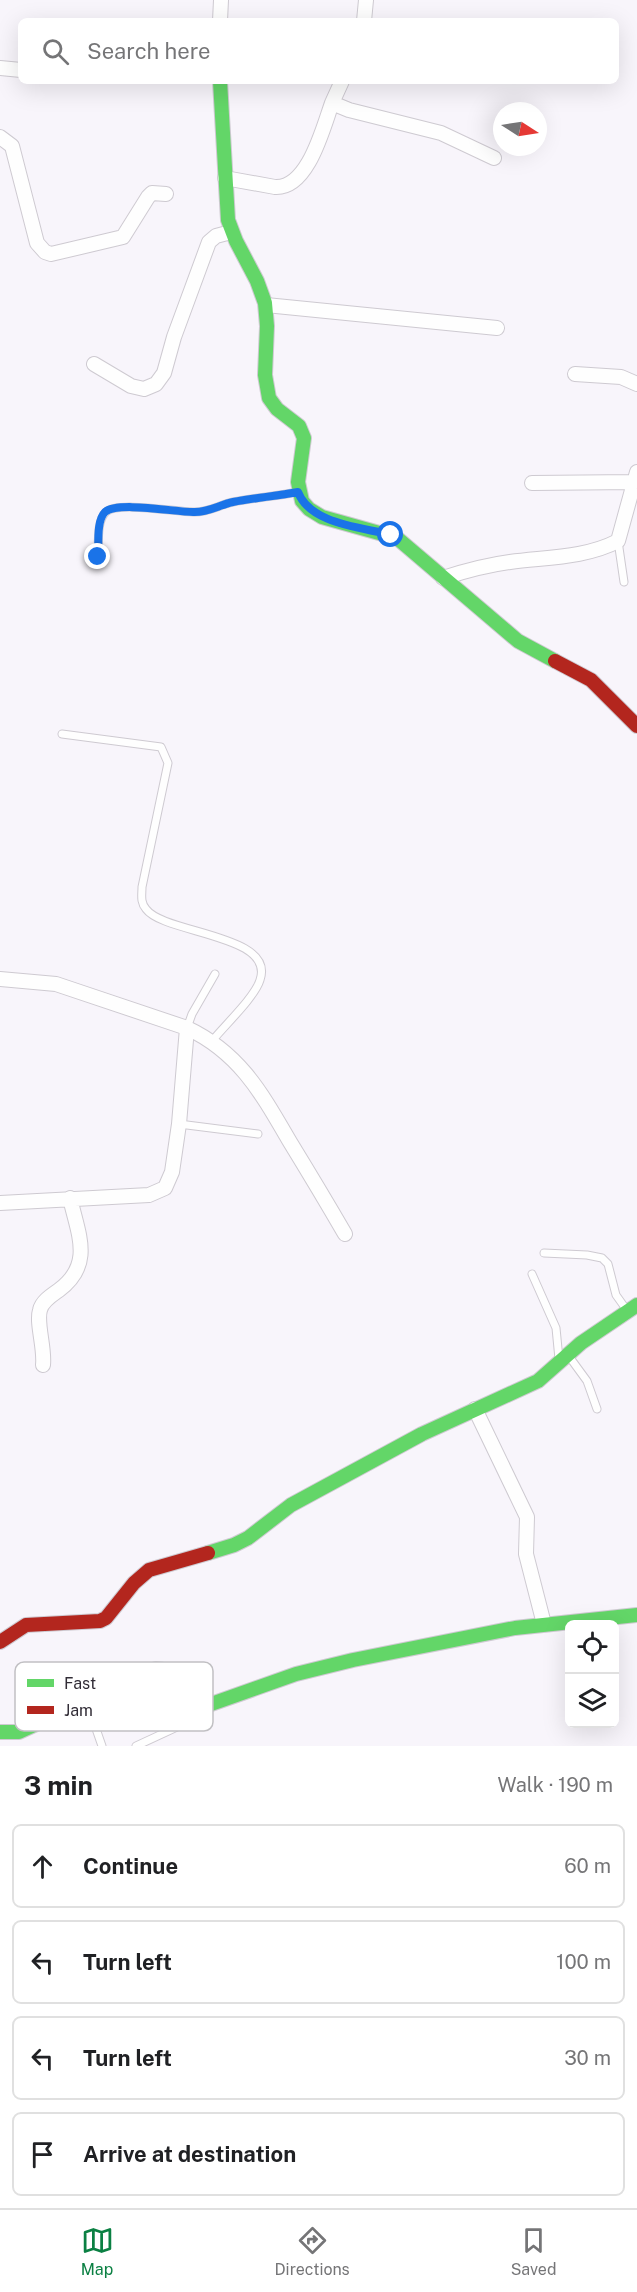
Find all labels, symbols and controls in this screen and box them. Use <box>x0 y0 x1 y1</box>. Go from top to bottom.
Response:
search box <box>18 18 619 84</box>
icon: search <box>39 35 72 68</box>
text: Search here <box>87 38 211 64</box>
north arrow <box>493 102 547 156</box>
route start <box>377 521 403 547</box>
route end <box>84 543 110 569</box>
map controls <box>565 1620 619 1728</box>
button: locate <box>565 1620 619 1674</box>
legend <box>15 1662 213 1731</box>
text: Fast <box>64 1674 96 1693</box>
button: layers <box>565 1674 619 1728</box>
text: Jam <box>64 1701 93 1720</box>
text: 3 min <box>24 1770 93 1801</box>
text: Walk · 190 m <box>497 1773 613 1797</box>
icon: ahead <box>26 1850 59 1883</box>
text: Continue <box>83 1853 178 1879</box>
text: 60 m <box>564 1854 611 1878</box>
icon: left <box>26 1946 59 1979</box>
text: Turn left <box>83 1949 172 1975</box>
text: 100 m <box>556 1950 611 1974</box>
icon: left <box>26 2042 59 2075</box>
text: Turn left <box>83 2045 172 2071</box>
text: 30 m <box>564 2046 611 2070</box>
icon: arrive <box>26 2138 59 2171</box>
text: Arrive at destination <box>83 2141 296 2167</box>
tab: Map <box>81 2224 114 2279</box>
tab: Directions <box>275 2224 350 2279</box>
tab: Saved <box>511 2224 556 2279</box>

